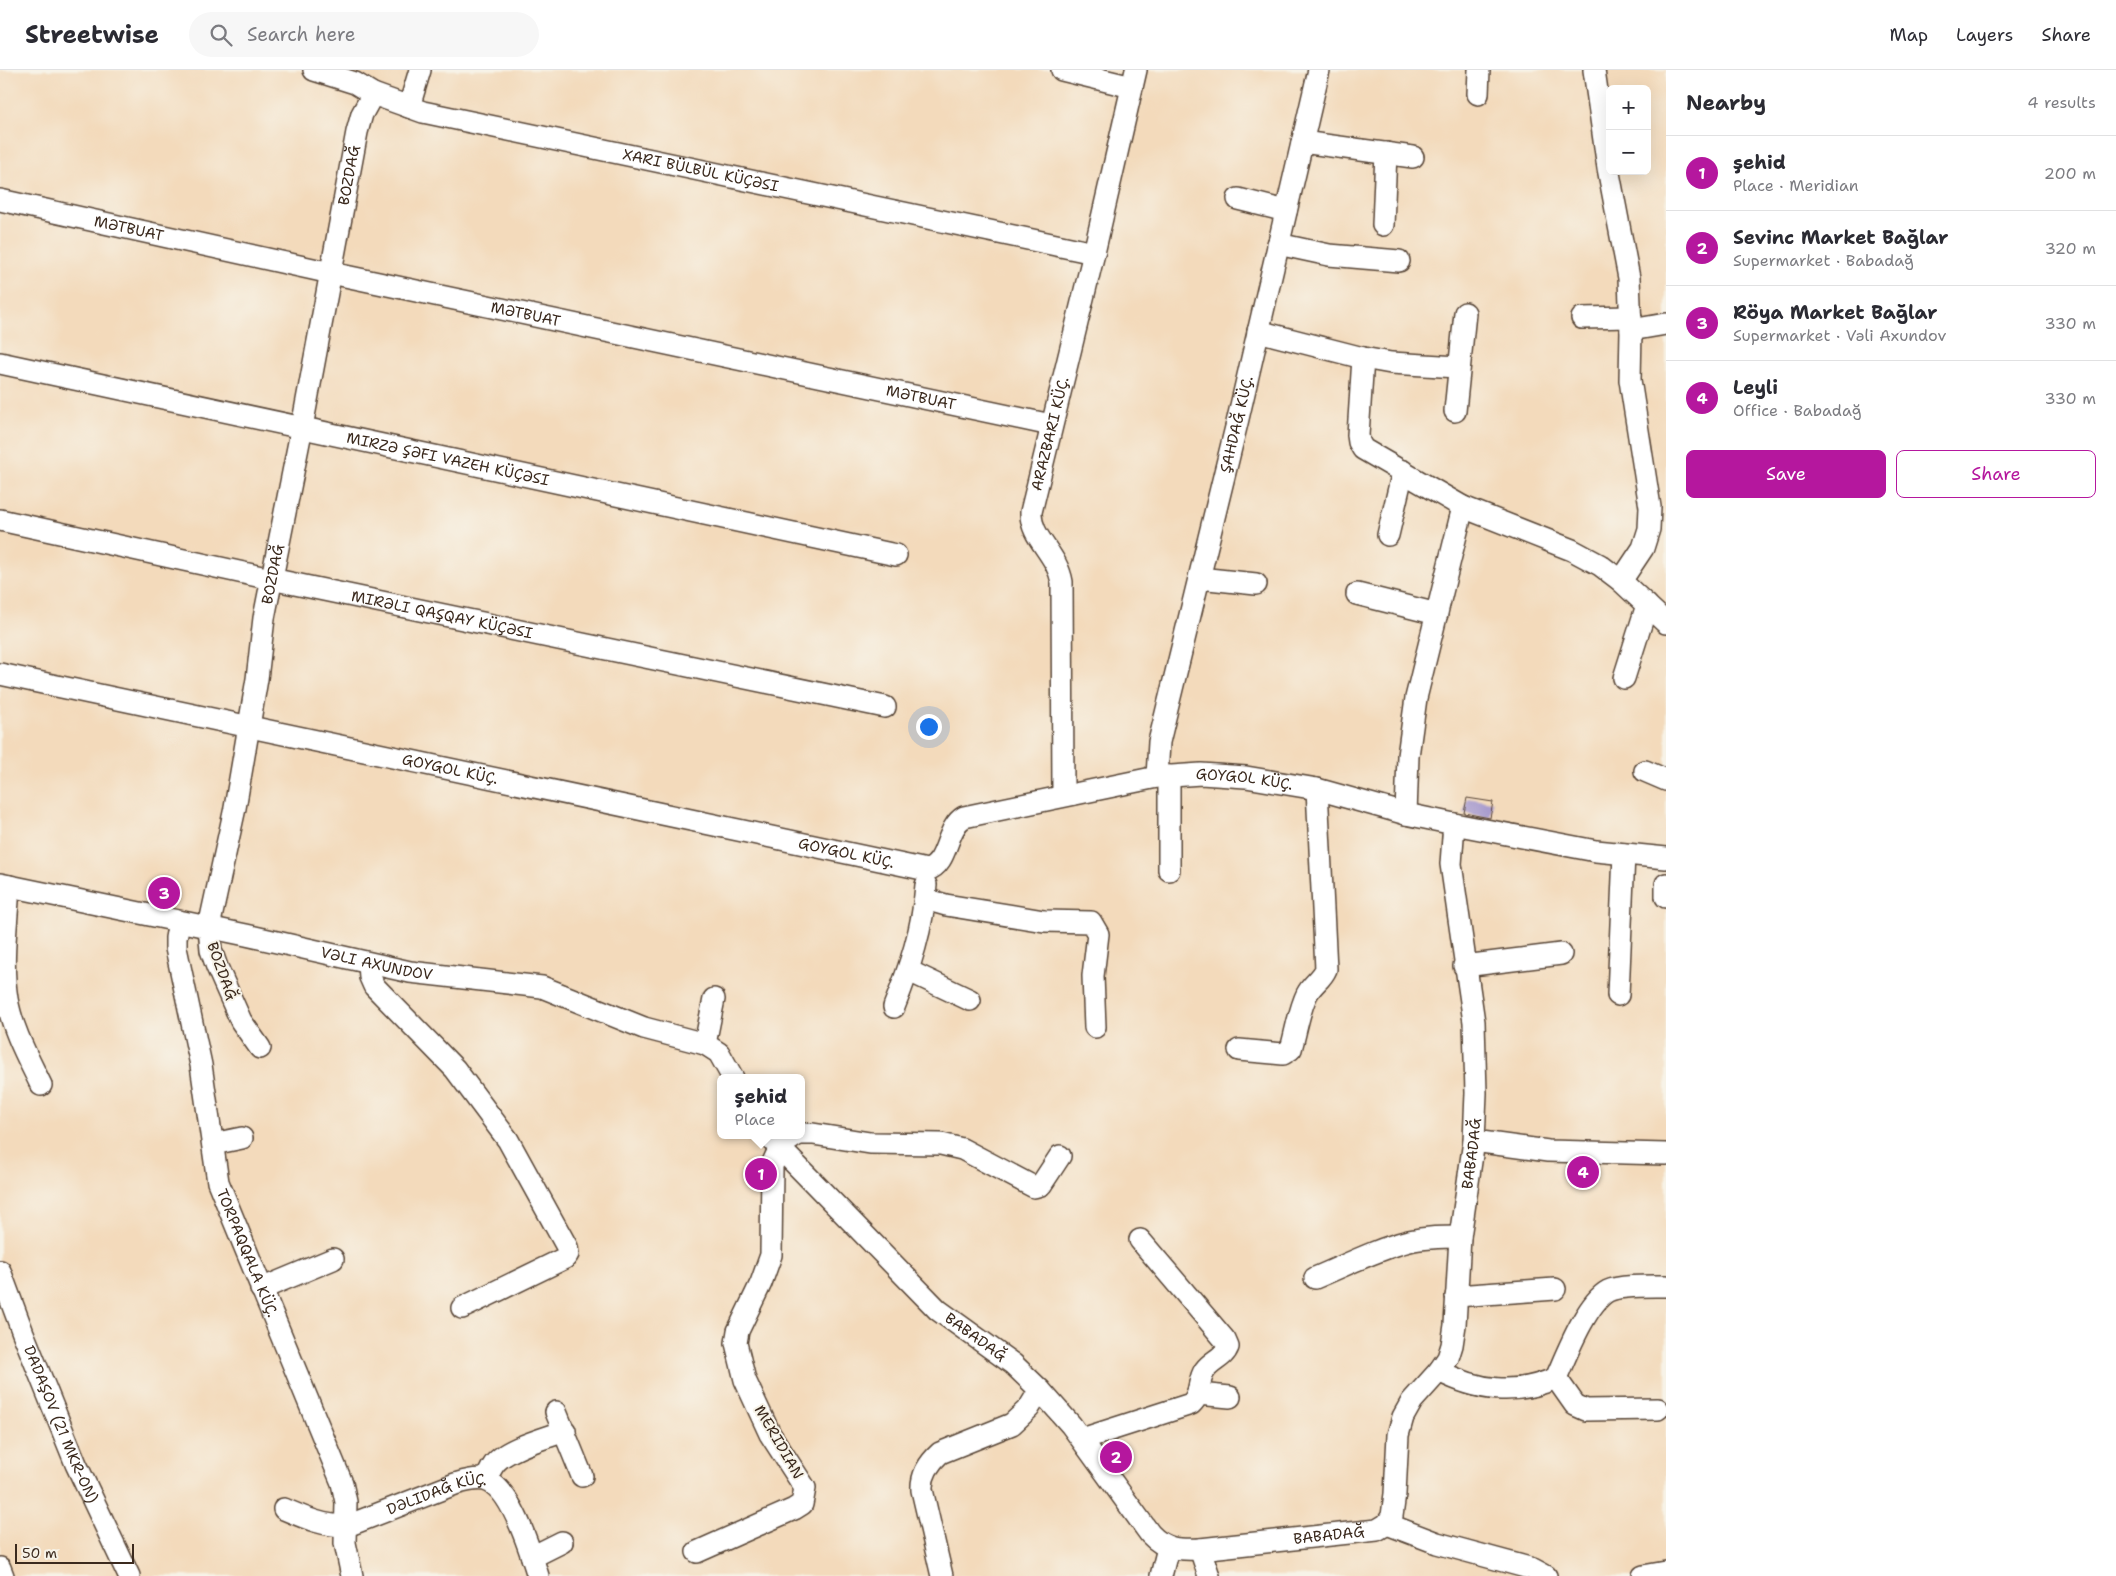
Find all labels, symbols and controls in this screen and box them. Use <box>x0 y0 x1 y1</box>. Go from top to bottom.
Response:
search box <box>189 12 539 57</box>
text: Streetwise <box>25 19 159 51</box>
icon: search <box>207 21 235 49</box>
text: Search here <box>247 22 356 47</box>
text: Map <box>1890 23 1928 47</box>
text: Layers <box>1956 23 2013 47</box>
text: Share <box>2041 23 2091 47</box>
map controls <box>1606 85 1651 175</box>
button: + <box>1606 85 1651 130</box>
text: Nearby <box>1686 89 1766 117</box>
text: 4 results <box>2027 92 2096 113</box>
button: − <box>1606 130 1651 175</box>
street label: BOZDAĞ <box>334 144 364 207</box>
street label: XARI BÜLBÜL KÜÇƏSI <box>621 144 780 196</box>
text: şehid <box>1733 150 1786 175</box>
text: 1 <box>1698 163 1706 184</box>
text: 200 m <box>2044 163 2096 184</box>
text: Place · Meridian <box>1733 175 1859 196</box>
street label: MƏTBUAT <box>92 211 166 246</box>
text: Sevinc Market Bağlar <box>1733 225 1948 250</box>
text: 2 <box>1696 238 1708 259</box>
text: 320 m <box>2045 238 2096 259</box>
text: Supermarket · Babadağ <box>1733 250 1914 271</box>
street label: MƏTBUAT <box>489 297 563 331</box>
text: Röya Market Bağlar <box>1733 300 1937 325</box>
text: 3 <box>1696 313 1708 334</box>
text: 330 m <box>2044 313 2096 334</box>
text: Supermarket · Vəli Axundov <box>1733 325 1946 346</box>
street label: ŞAHDAĞ KÜÇ. <box>1215 374 1258 475</box>
street label: ARAZBARI KÜÇ. <box>1026 375 1074 493</box>
text: Leyli <box>1733 375 1778 400</box>
street label: MƏTBUAT <box>884 380 958 415</box>
text: 4 <box>1696 388 1708 409</box>
text: 330 m <box>2044 388 2096 409</box>
text: Office · Babadağ <box>1733 400 1862 421</box>
street label: MIRZƏ ŞƏFI VAZEH KÜÇƏSI <box>345 428 551 490</box>
button: Save <box>1686 450 1886 498</box>
button: Share <box>1896 450 2096 498</box>
street label: BOZDAĞ <box>257 542 288 606</box>
street label: MIRƏLI QAŞQAY KÜÇƏSI <box>349 586 535 643</box>
your location <box>916 714 942 740</box>
street label: GOYGOL KÜÇ. <box>400 749 500 789</box>
street label: GOYGOL KÜÇ. <box>1195 764 1295 795</box>
street label: GOYGOL KÜÇ. <box>796 833 896 873</box>
pin: 3 <box>148 874 180 912</box>
street label: BOZDAĞ <box>202 939 243 1003</box>
street label: VƏLI AXUNDOV <box>319 942 434 985</box>
popup <box>717 1074 805 1139</box>
text: şehid <box>735 1084 787 1109</box>
text: Place <box>735 1109 775 1130</box>
street label: BABADAĞ <box>1457 1118 1485 1191</box>
pin: 4 <box>1567 1153 1599 1191</box>
pin: 1 <box>745 1155 777 1193</box>
street label: TORPAQQALA KÜÇ. <box>212 1186 283 1320</box>
street label: BABADAĞ <box>941 1308 1011 1366</box>
street label: DADAŞOV (21 MKR-ON) <box>19 1343 103 1506</box>
street label: MERIDIAN <box>750 1401 808 1483</box>
pin: 2 <box>1100 1438 1132 1476</box>
street label: DƏLIDAĞ KÜÇ. <box>384 1469 491 1520</box>
street label: BABADAĞ <box>1292 1520 1365 1549</box>
scale bar <box>15 1541 134 1564</box>
text: 50 m <box>22 1544 57 1562</box>

